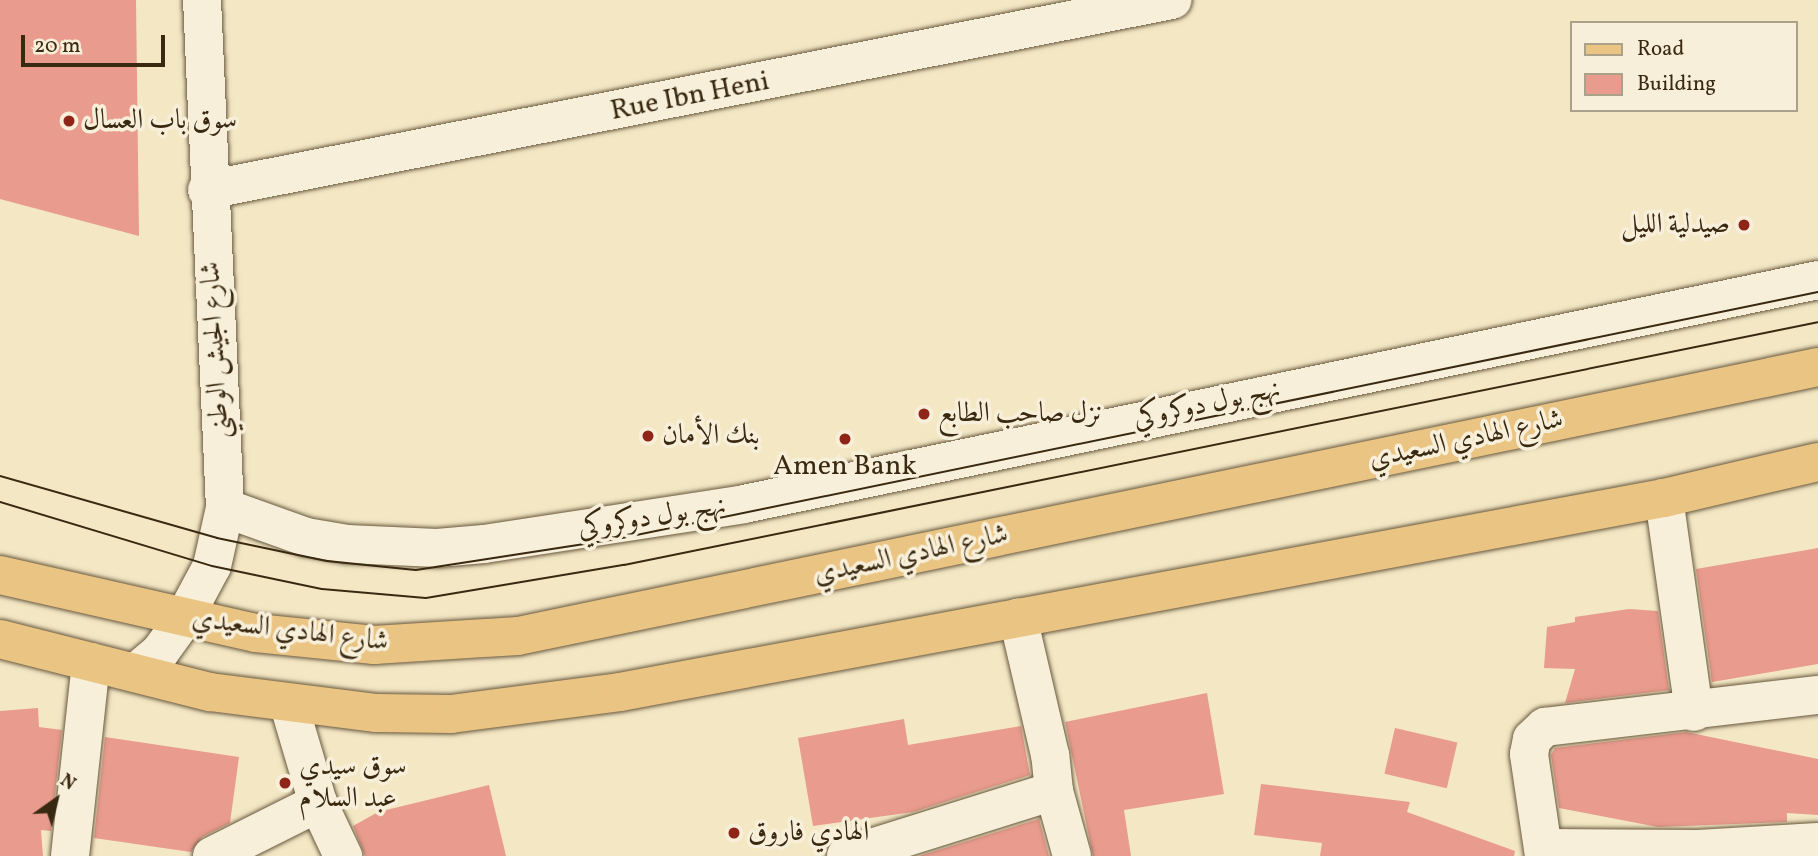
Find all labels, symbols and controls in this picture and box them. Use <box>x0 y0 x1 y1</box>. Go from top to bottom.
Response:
scale bar <box>24 21 168 65</box>
legend <box>1570 21 1797 112</box>
text: 20 m <box>34 32 80 61</box>
text: Road <box>1637 35 1684 64</box>
street label: Rue Ibn Heni <box>608 65 772 129</box>
text: Building <box>1637 70 1716 99</box>
place label: سوق باب العسال <box>83 104 237 138</box>
marker: سوق باب العسال <box>61 113 77 129</box>
place label: صيدلية الليل <box>1621 208 1730 242</box>
marker: صيدلية الليل <box>1736 217 1752 233</box>
street label: شارع الجيش الوطني <box>195 260 237 440</box>
street label: نهج بول دوكروكي <box>1130 373 1284 437</box>
place label: نزل صاحب الطابع <box>938 397 1102 431</box>
street label: شارع الهادي السعيدي <box>1366 403 1566 477</box>
marker: نزل صاحب الطابع <box>916 406 932 422</box>
place label: بنك الأمان <box>662 419 760 453</box>
marker: بنك الأمان <box>640 428 656 444</box>
marker: Amen Bank <box>837 431 853 447</box>
place label: Amen Bank <box>773 450 917 484</box>
street label: نهج بول دوكروكي <box>575 490 729 546</box>
street label: شارع الهادي السعيدي <box>811 518 1011 592</box>
street label: شارع الهادي السعيدي <box>190 602 390 660</box>
place label: سوق سيدي عبد السلام <box>299 750 407 816</box>
north arrow <box>21 765 91 835</box>
text: N <box>55 768 81 797</box>
marker: سوق سيدي عبد السلام <box>277 775 293 791</box>
place label: الهادي فاروق <box>748 816 869 850</box>
marker: الهادي فاروق <box>726 825 742 841</box>

